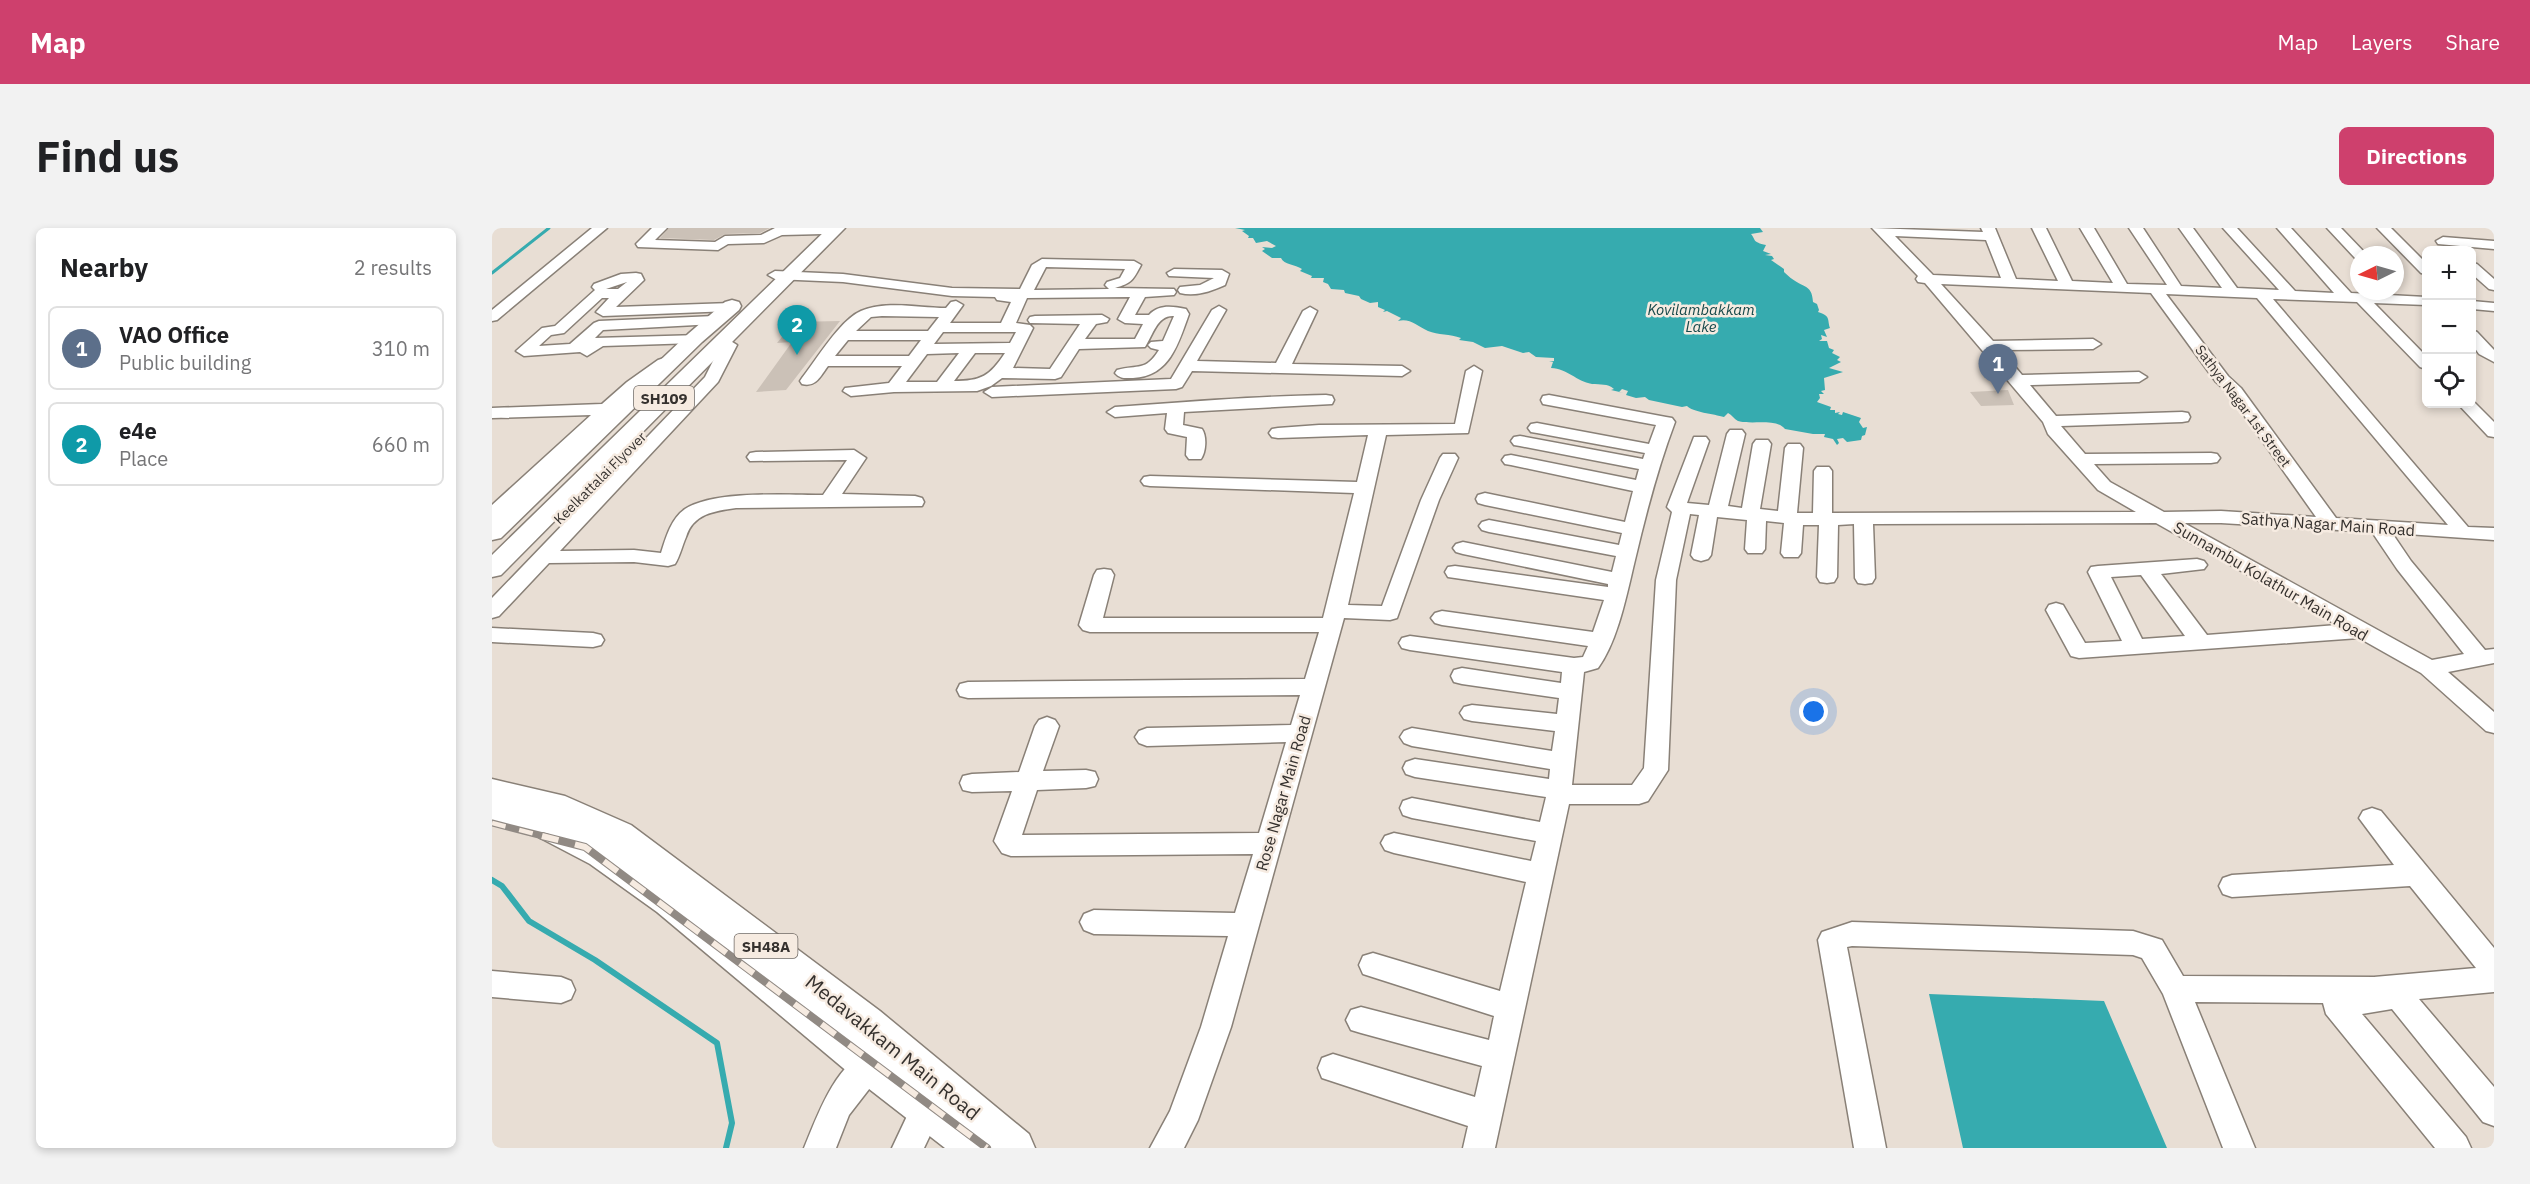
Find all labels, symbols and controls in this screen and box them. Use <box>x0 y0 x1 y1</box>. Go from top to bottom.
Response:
text: Map <box>30 24 86 61</box>
text: Map <box>2278 28 2318 56</box>
text: Layers <box>2351 28 2413 56</box>
text: Share <box>2446 28 2500 56</box>
button: Directions <box>2339 127 2494 185</box>
text: Find us <box>36 129 179 184</box>
north arrow <box>2350 246 2404 300</box>
map controls <box>2422 246 2476 408</box>
button: + <box>2422 246 2476 300</box>
text: Nearby <box>60 250 148 284</box>
text: 2 results <box>354 254 432 281</box>
water label: Kovilambakkam Lake <box>1647 300 1755 336</box>
button: − <box>2422 300 2476 354</box>
pin: 2 <box>778 306 816 355</box>
text: VAO Office <box>119 320 229 349</box>
text: 1 <box>76 335 88 362</box>
text: 310 m <box>372 335 430 362</box>
street label: Sathya Nagar 1st Street <box>2191 341 2295 471</box>
pin: 1 <box>1978 344 2018 394</box>
text: Public building <box>119 349 251 376</box>
button: locate <box>2422 354 2476 408</box>
road number: SH109 <box>634 386 694 410</box>
text: e4e <box>119 416 157 445</box>
street label: Keelkattalai Flyover <box>550 428 650 528</box>
text: 2 <box>76 431 88 458</box>
text: 660 m <box>372 431 430 458</box>
text: Place <box>119 445 168 472</box>
street label: Sathya Nagar Main Road <box>2240 508 2416 540</box>
street label: Sunnambu Kolathur Main Road <box>2170 517 2372 645</box>
your location <box>1799 697 1828 726</box>
street label: Rose Nagar Main Road <box>1251 713 1315 873</box>
road number: SH48A <box>734 934 798 958</box>
street label: Medavakkam Main Road <box>800 968 986 1126</box>

